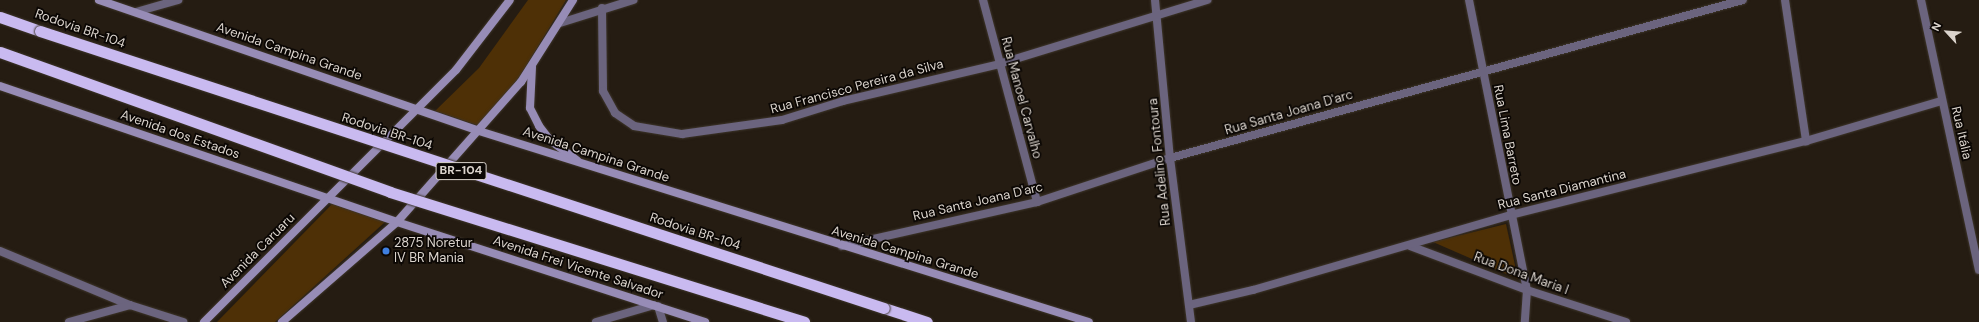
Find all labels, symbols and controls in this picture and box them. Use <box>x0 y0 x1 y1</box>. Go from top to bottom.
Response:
street label: Rodovia BR-104 <box>33 6 127 52</box>
north arrow <box>1927 12 1967 52</box>
street label: Avenida Campina Grande <box>214 20 364 84</box>
text: N <box>1928 20 1944 33</box>
street label: Rua Manoel Carvalho <box>997 35 1045 161</box>
street label: Rua Francisco Pereira da Silva <box>769 56 945 118</box>
street label: Rua Lima Barreto <box>1490 84 1524 186</box>
street label: Rua Santa Joana D'arc <box>1223 87 1355 139</box>
street label: Rua Adelino Fontoura <box>1146 98 1174 226</box>
street label: Rua Itália <box>1947 105 1975 161</box>
street label: Avenida dos Estados <box>118 107 242 163</box>
street label: Rodovia BR-104 <box>340 110 434 154</box>
street label: Avenida Campina Grande <box>521 124 671 186</box>
road number: BR-104 <box>435 161 487 181</box>
street label: Rua Santa Diamantina <box>1496 167 1628 213</box>
street label: Rua Santa Joana D'arc <box>912 179 1044 225</box>
street label: Avenida Caruaru <box>217 210 299 292</box>
street label: Rodovia BR-104 <box>648 210 742 254</box>
street label: Avenida Campina Grande <box>830 223 980 283</box>
street label: Avenida Frei Vicente Salvador <box>491 233 665 303</box>
place label: 2875 Noretur IV BR Mania <box>394 236 473 267</box>
marker: 2875 Noretur IV BR Mania <box>381 246 391 256</box>
street label: Rua Dona Maria I <box>1471 250 1571 298</box>

